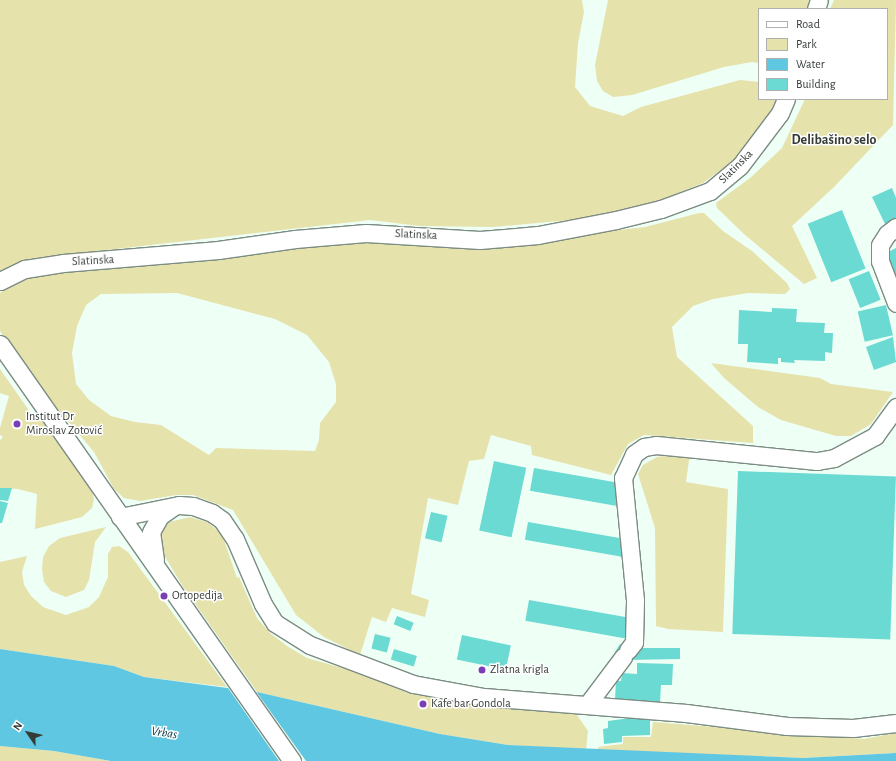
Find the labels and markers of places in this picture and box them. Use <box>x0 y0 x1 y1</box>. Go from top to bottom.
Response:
place label: Institut Dr Miroslav Zotović <box>26 410 102 438</box>
marker: Institut Dr Miroslav Zotović <box>11 418 23 430</box>
place label: Ortopedija <box>172 589 223 603</box>
marker: Ortopedija <box>159 591 169 601</box>
place label: Zlatna krigla <box>490 663 549 677</box>
marker: Zlatna krigla <box>477 665 487 675</box>
place label: Kafe bar Gondola <box>431 697 511 711</box>
marker: Kafe bar Gondola <box>418 699 428 709</box>

